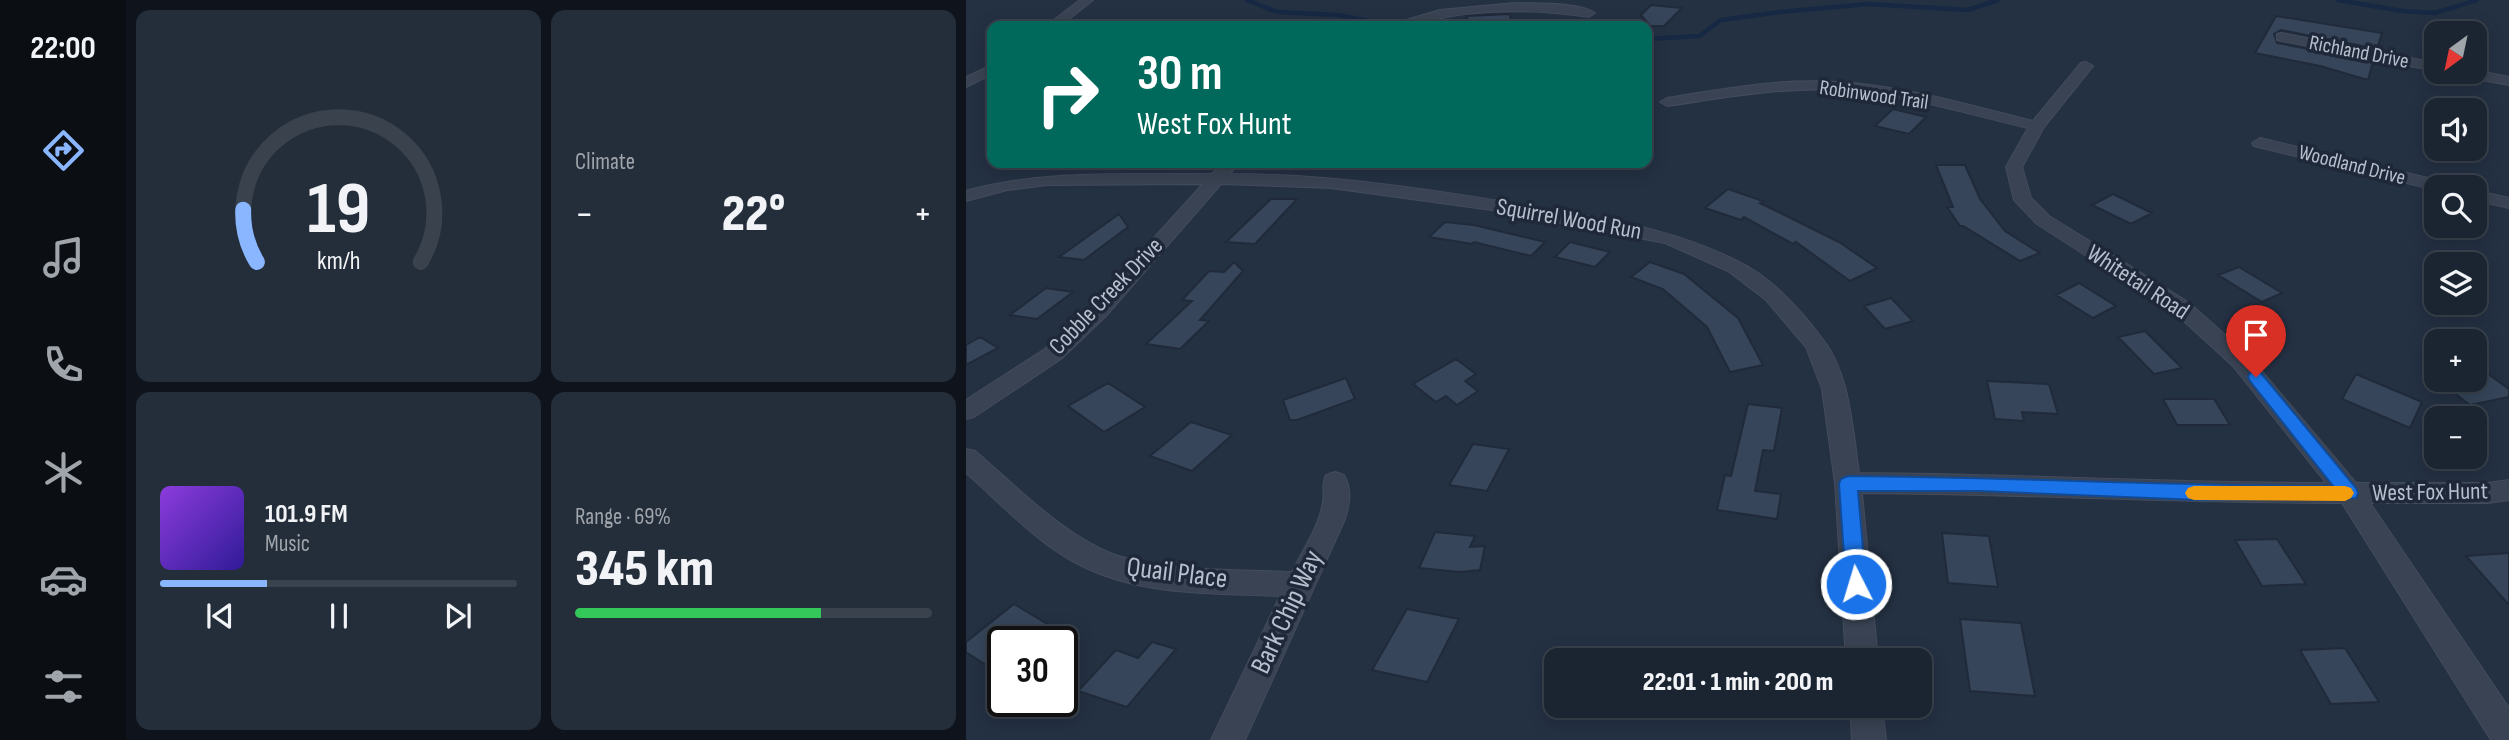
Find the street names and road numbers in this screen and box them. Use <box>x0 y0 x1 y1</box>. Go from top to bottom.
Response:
street label: Richland Drive <box>2307 30 2411 74</box>
street label: Robinwood Trail <box>1818 75 1930 115</box>
street label: Woodland Drive <box>2296 140 2408 190</box>
street label: Squirrel Wood Run <box>1494 192 1644 246</box>
street label: Cobble Creek Drive <box>1043 231 1169 361</box>
street label: Whitetail Road <box>2081 238 2195 326</box>
street label: West Fox Hunt <box>2372 476 2488 508</box>
street label: Bark Chip Way <box>1244 545 1330 679</box>
street label: Quail Place <box>1125 550 1229 596</box>

